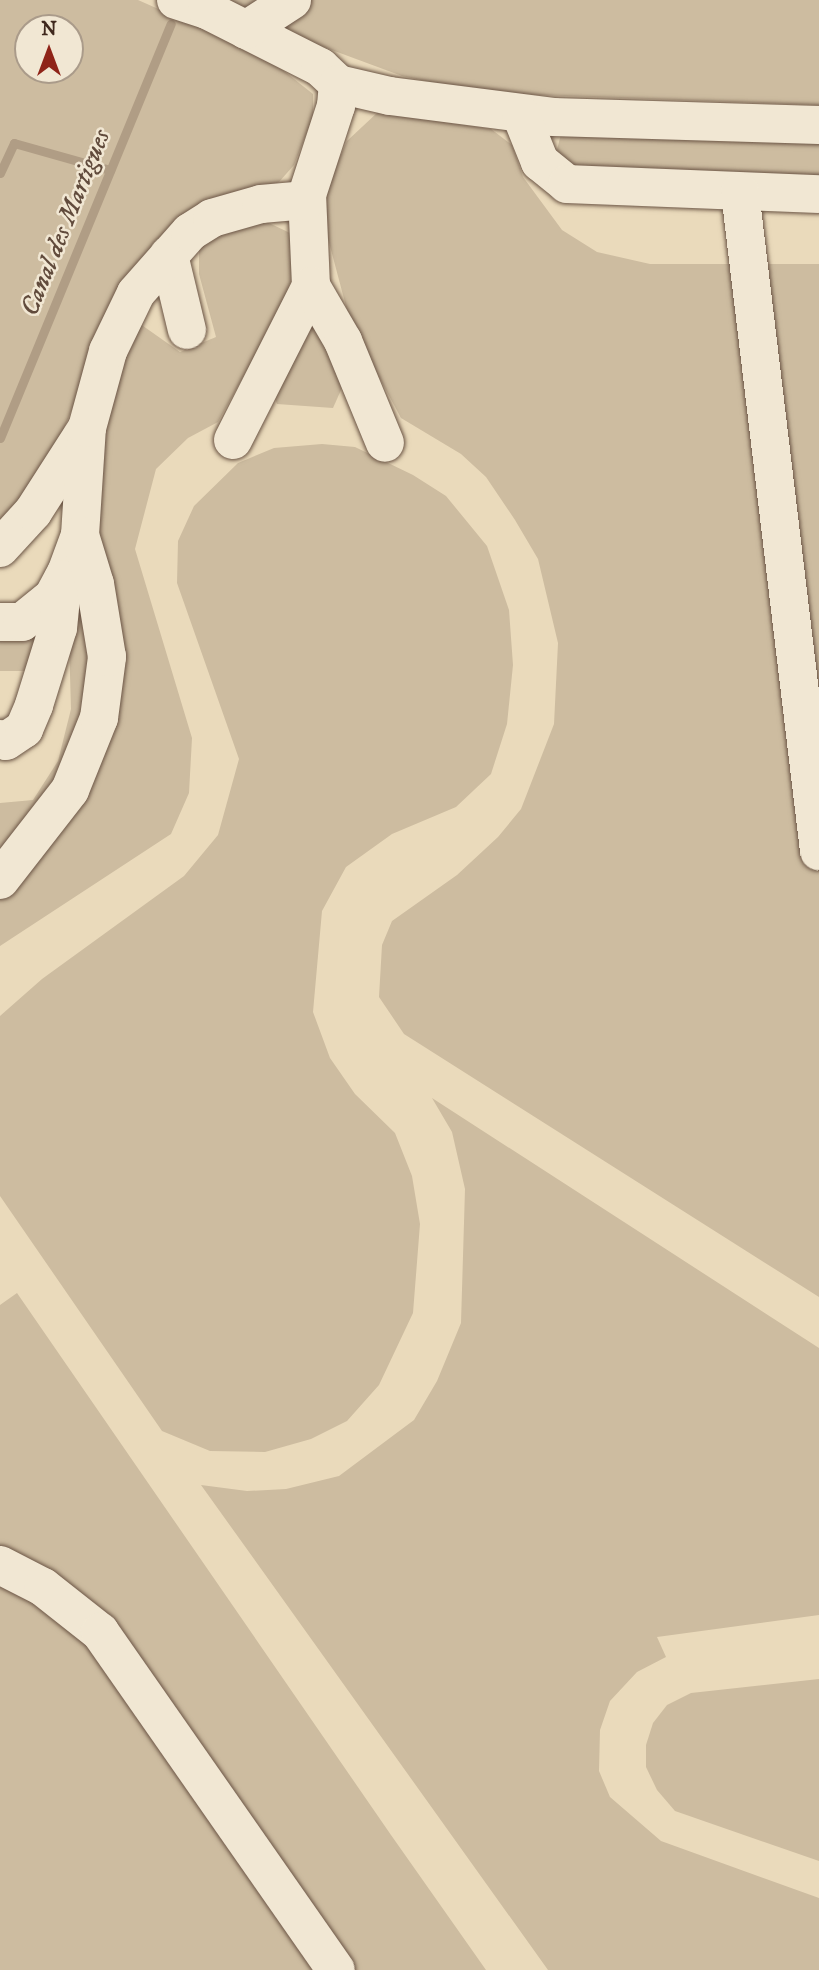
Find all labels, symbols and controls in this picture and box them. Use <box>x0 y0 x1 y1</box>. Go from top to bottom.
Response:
north arrow <box>14 14 84 84</box>
text: N <box>41 18 57 41</box>
water label: Canal des Martigues <box>14 125 118 321</box>

